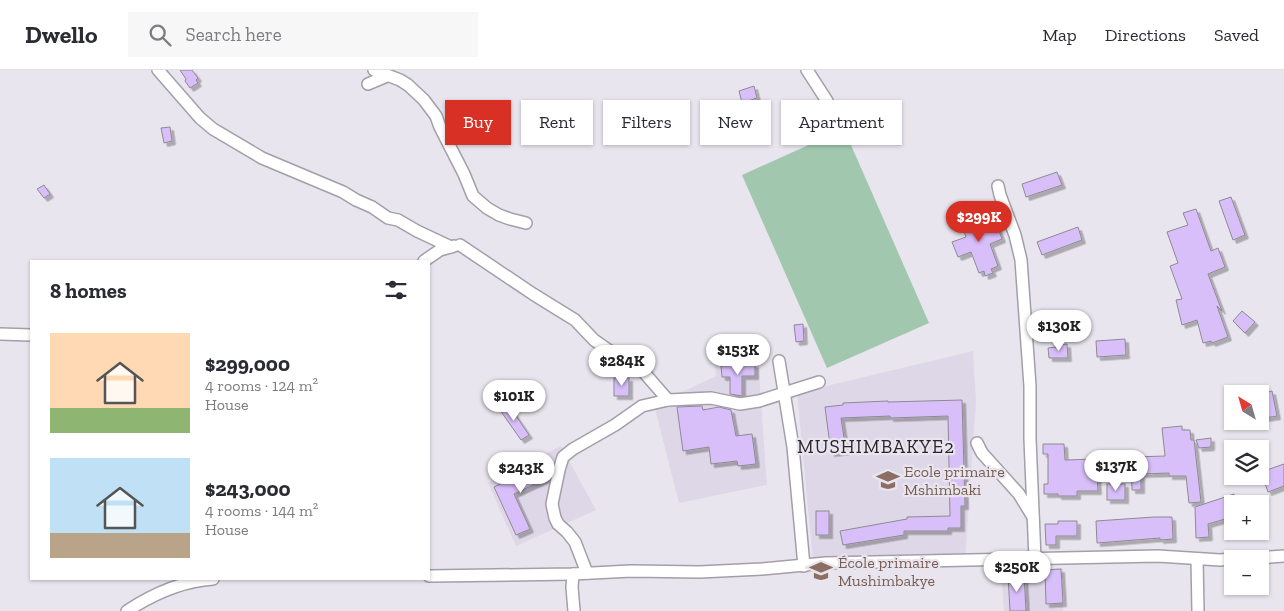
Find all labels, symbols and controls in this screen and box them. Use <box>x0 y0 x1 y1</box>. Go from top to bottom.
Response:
search box <box>128 12 478 57</box>
text: Dwello <box>25 20 98 49</box>
icon: search <box>146 21 174 49</box>
text: Search here <box>186 23 282 46</box>
text: Map <box>1042 24 1077 46</box>
text: Directions <box>1105 24 1186 46</box>
text: Saved <box>1214 24 1259 46</box>
chip: Buy <box>445 100 511 145</box>
chip: Rent <box>521 100 593 145</box>
chip: Filters <box>603 100 690 145</box>
chip: New <box>700 100 771 145</box>
chip: Apartment <box>781 100 902 145</box>
pin: $299K <box>944 200 1014 243</box>
text: $299K <box>957 207 1001 226</box>
icon: filters <box>382 276 410 304</box>
text: 8 homes <box>50 278 127 303</box>
pin: $130K <box>1024 310 1094 352</box>
text: $130K <box>1038 316 1080 335</box>
pin: $153K <box>703 334 773 376</box>
text: $153K <box>717 340 759 359</box>
pin: $284K <box>587 344 657 387</box>
text: $299,000 <box>205 351 290 376</box>
text: $284K <box>600 351 644 370</box>
icon: home <box>90 353 150 413</box>
text: 4 rooms · 124 m² <box>205 376 318 395</box>
pin: $101K <box>479 380 549 422</box>
north arrow <box>1224 385 1269 430</box>
map controls <box>1224 385 1269 595</box>
text: $101K <box>494 386 534 405</box>
text: House <box>205 395 248 414</box>
district label: MUSHIMBAKYE2 <box>797 435 955 458</box>
button: layers <box>1224 440 1269 485</box>
pin: $137K <box>1081 450 1151 492</box>
pin: $243K <box>486 452 556 494</box>
text: $137K <box>1095 456 1137 475</box>
text: $243K <box>499 458 543 477</box>
place label: Ecole primaire Mshimbaki <box>904 462 1005 499</box>
school or university icon: Ecole primaire Mshimbaki <box>875 467 901 493</box>
text: $243,000 <box>205 476 291 501</box>
icon: home <box>90 478 150 538</box>
button: + <box>1224 495 1269 540</box>
text: 4 rooms · 144 m² <box>205 501 318 520</box>
text: House <box>205 520 248 539</box>
pin: $250K <box>982 550 1052 593</box>
button: − <box>1224 550 1269 595</box>
place label: École primaire Mushimbakye <box>838 553 939 590</box>
text: $250K <box>995 557 1039 576</box>
school or university icon: École primaire Mushimbakye <box>808 558 834 584</box>

